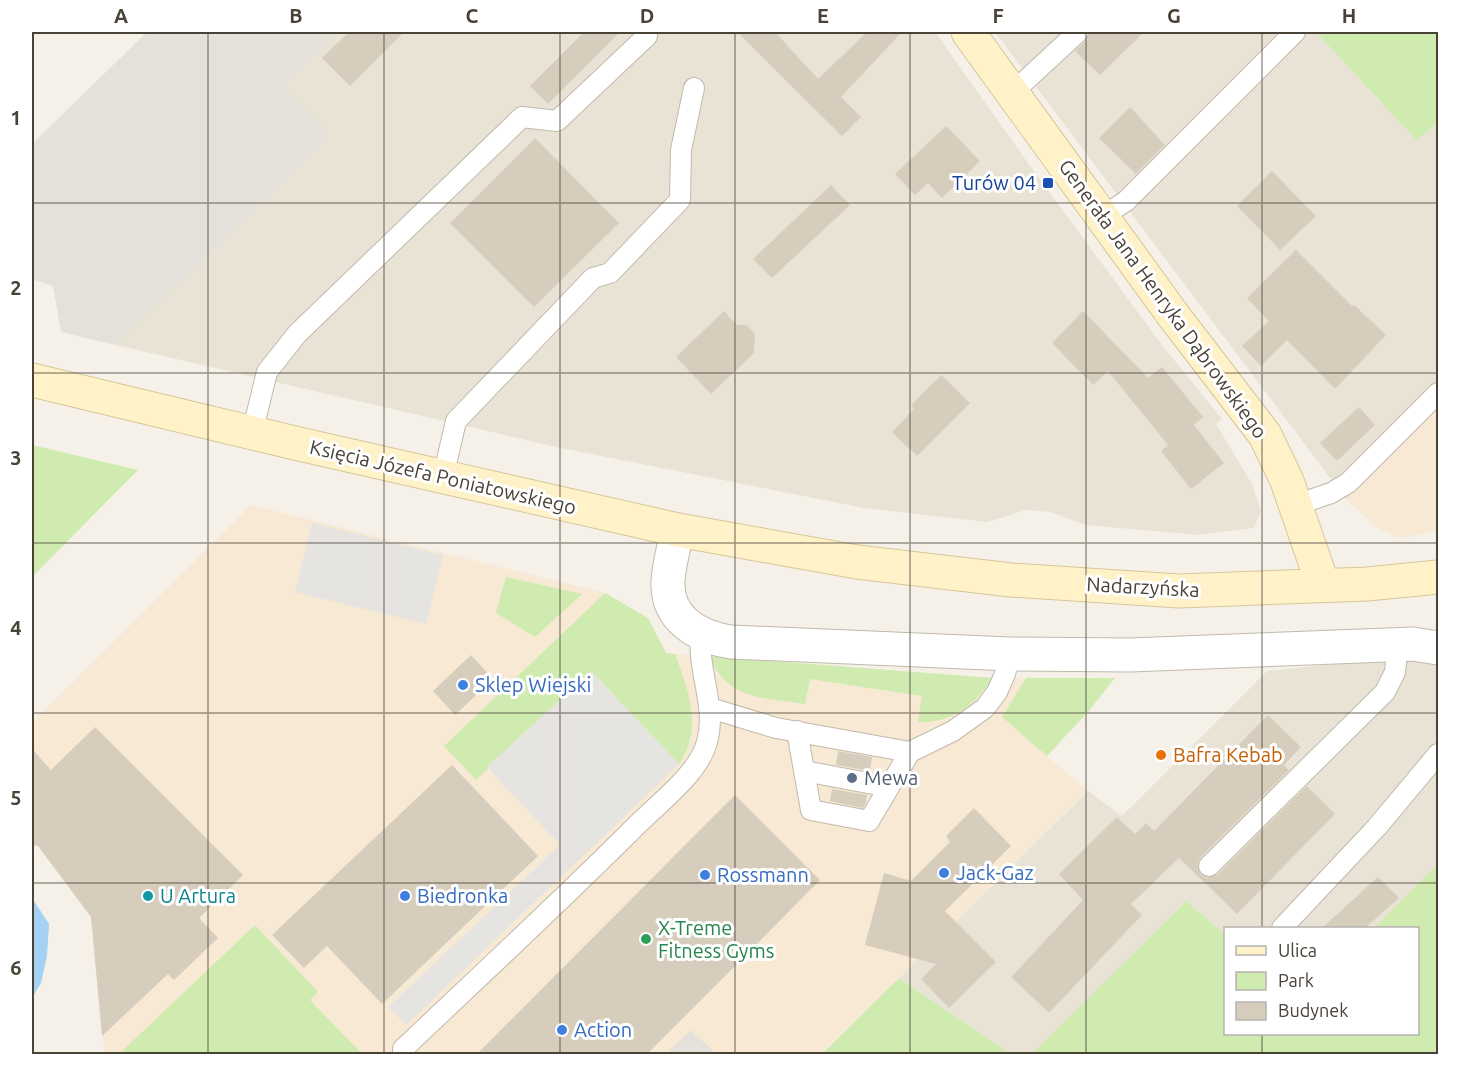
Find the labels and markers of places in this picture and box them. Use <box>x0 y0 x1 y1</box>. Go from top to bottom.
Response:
place label: Turów 04 <box>952 171 1036 194</box>
marker: Turów 04 <box>1041 176 1055 190</box>
place label: Sklep Wiejski <box>475 673 591 696</box>
marker: Sklep Wiejski <box>456 678 470 692</box>
place label: Bafra Kebab <box>1173 743 1283 766</box>
marker: Bafra Kebab <box>1154 748 1168 762</box>
place label: Mewa <box>864 766 918 789</box>
marker: Mewa <box>845 771 859 785</box>
place label: Jack-Gaz <box>956 861 1034 884</box>
place label: Rossmann <box>717 863 809 886</box>
marker: Jack-Gaz <box>937 866 951 880</box>
marker: Rossmann <box>698 868 712 882</box>
place label: U Artura <box>160 884 236 907</box>
place label: Biedronka <box>417 884 508 907</box>
marker: U Artura <box>141 889 155 903</box>
marker: Biedronka <box>398 889 412 903</box>
place label: X-Treme Fitness Gyms <box>658 916 774 962</box>
marker: X-Treme Fitness Gyms <box>639 932 653 946</box>
place label: Action <box>574 1018 632 1041</box>
marker: Action <box>555 1023 569 1037</box>

